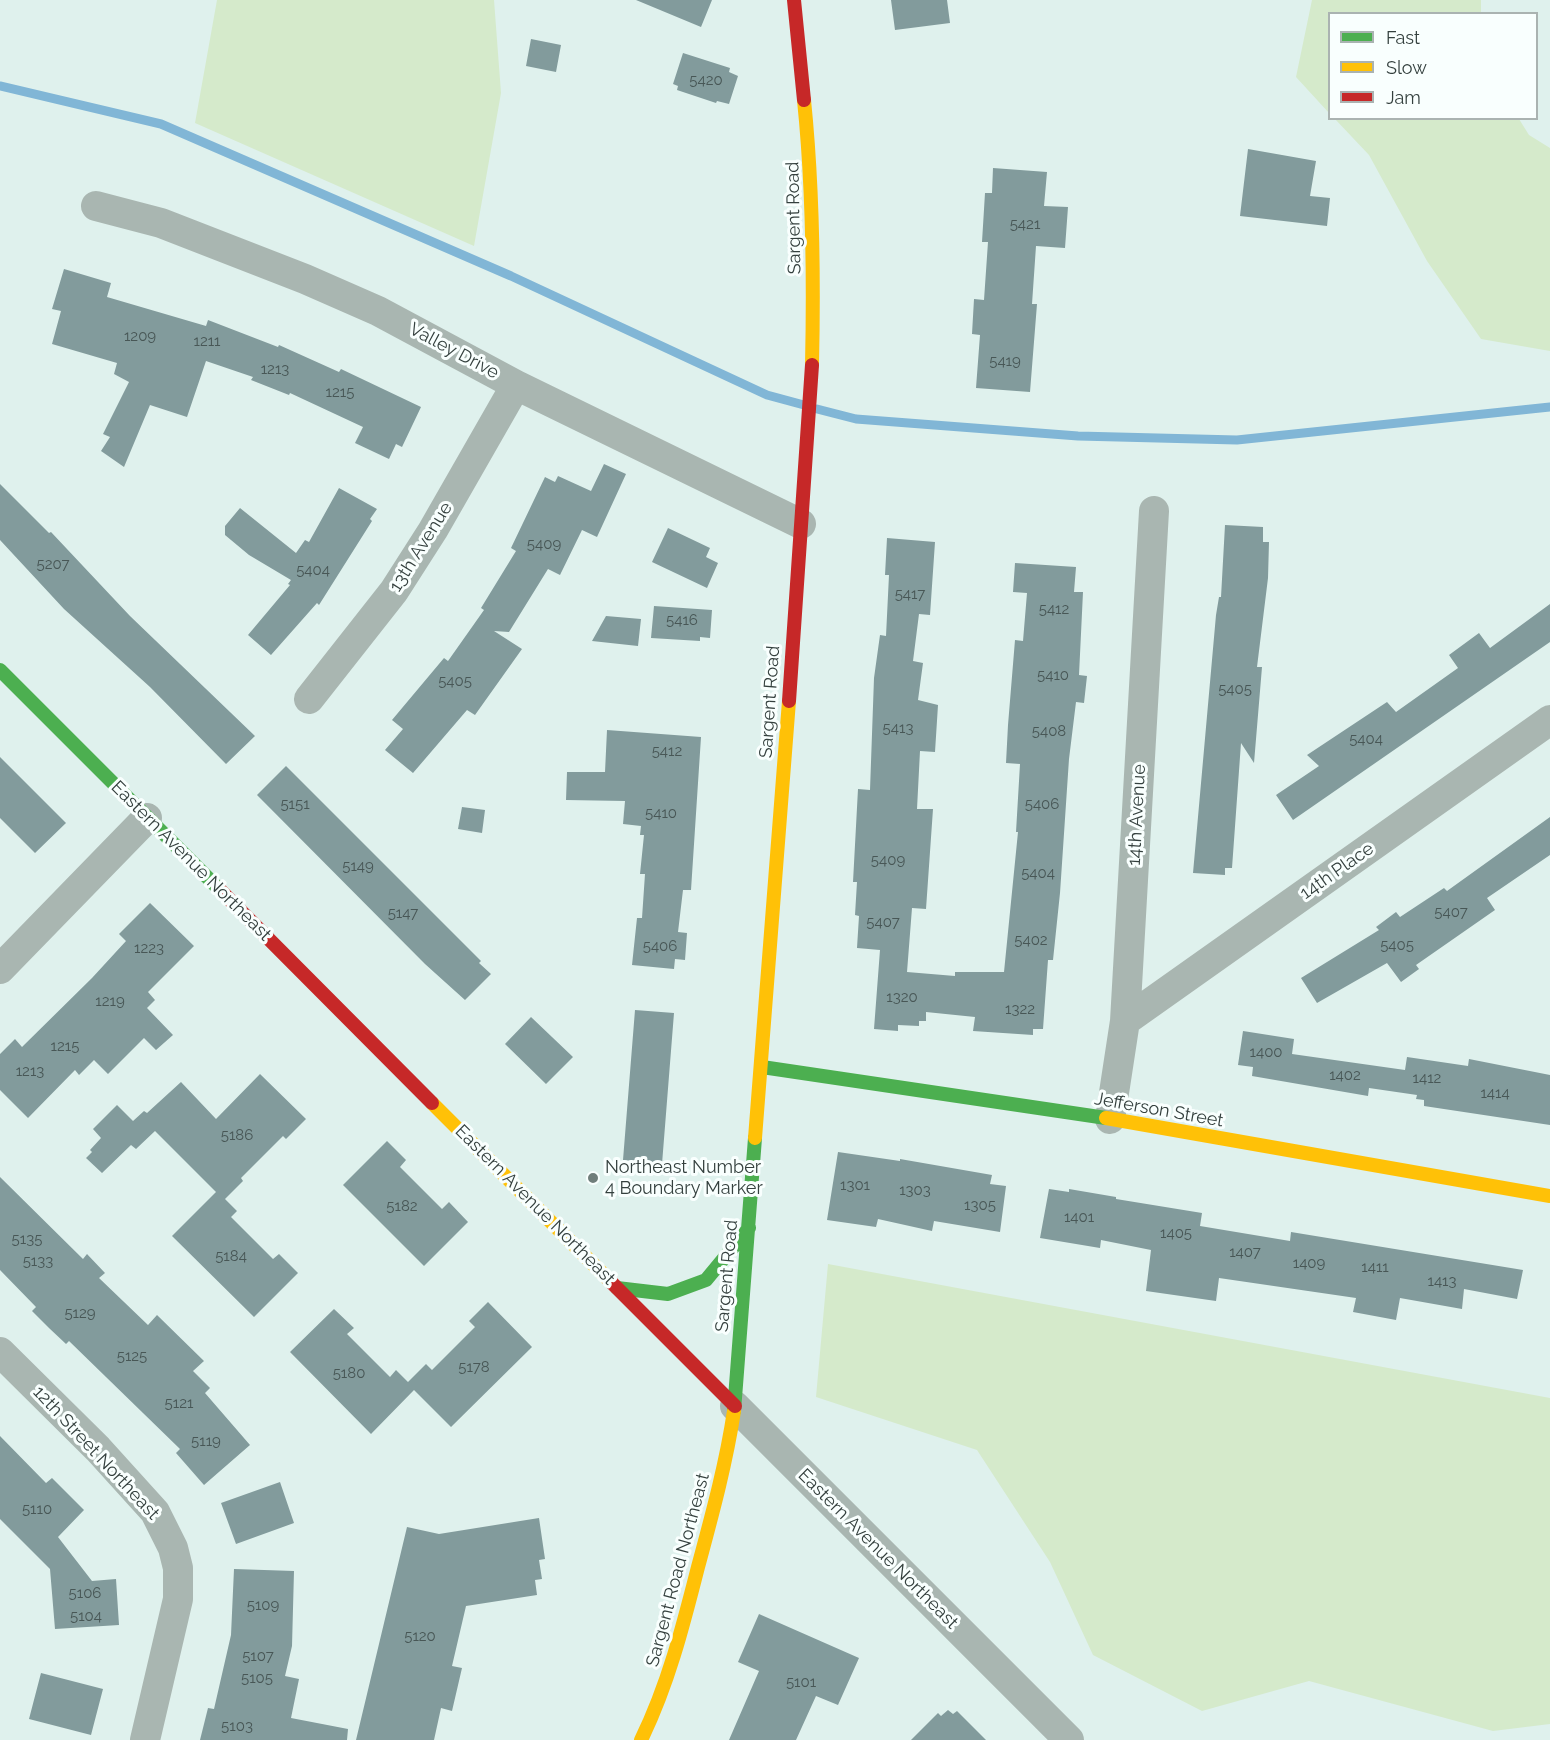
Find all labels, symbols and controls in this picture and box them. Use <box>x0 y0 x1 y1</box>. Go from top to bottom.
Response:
legend <box>1328 12 1538 120</box>
text: Fast <box>1386 27 1420 48</box>
text: Slow <box>1386 57 1427 78</box>
house number: 5420 <box>689 71 723 89</box>
text: Jam <box>1386 87 1421 108</box>
street label: Sargent Road <box>782 161 806 275</box>
house number: 5421 <box>1010 215 1040 233</box>
street label: Valley Drive <box>405 318 503 384</box>
house number: 1209 <box>124 327 156 345</box>
house number: 1211 <box>193 332 221 350</box>
house number: 5419 <box>989 352 1021 370</box>
house number: 1213 <box>261 360 289 378</box>
house number: 1215 <box>326 383 354 401</box>
street label: 13th Avenue <box>385 498 457 596</box>
house number: 5409 <box>527 535 561 553</box>
house number: 5207 <box>36 555 70 573</box>
house number: 5404 <box>296 561 330 579</box>
house number: 5417 <box>895 585 925 603</box>
house number: 5412 <box>1039 600 1069 618</box>
house number: 5416 <box>666 611 698 629</box>
street label: Sargent Road <box>755 645 785 759</box>
house number: 5410 <box>1037 666 1069 684</box>
house number: 5405 <box>438 672 472 690</box>
house number: 5405 <box>1218 680 1252 698</box>
house number: 5413 <box>883 719 913 737</box>
house number: 5408 <box>1032 722 1066 740</box>
house number: 5404 <box>1349 730 1383 748</box>
house number: 5412 <box>652 742 682 760</box>
street label: 14th Avenue <box>1124 764 1150 866</box>
street label: Eastern Avenue Northeast <box>107 777 275 945</box>
house number: 5151 <box>280 795 310 813</box>
house number: 5406 <box>1025 795 1059 813</box>
house number: 5410 <box>645 804 677 822</box>
street label: 14th Place <box>1296 838 1378 904</box>
house number: 5409 <box>871 851 905 869</box>
house number: 5149 <box>342 857 374 875</box>
house number: 5404 <box>1021 864 1055 882</box>
house number: 5407 <box>1434 903 1468 921</box>
house number: 5147 <box>388 904 418 922</box>
house number: 5407 <box>866 913 900 931</box>
house number: 5402 <box>1014 931 1048 949</box>
house number: 5405 <box>1380 936 1414 954</box>
house number: 5406 <box>643 937 677 955</box>
house number: 1223 <box>134 939 164 957</box>
house number: 1320 <box>886 988 918 1006</box>
house number: 1219 <box>95 992 125 1010</box>
house number: 1322 <box>1005 1000 1035 1018</box>
house number: 1215 <box>51 1037 79 1055</box>
house number: 1400 <box>1250 1043 1282 1061</box>
house number: 1213 <box>16 1062 44 1080</box>
house number: 1402 <box>1329 1066 1361 1084</box>
house number: 1412 <box>1413 1069 1441 1087</box>
house number: 1414 <box>1480 1084 1510 1102</box>
street label: Jefferson Street <box>1093 1088 1225 1132</box>
street label: Eastern Avenue Northeast <box>451 1121 619 1289</box>
house number: 5186 <box>221 1126 253 1144</box>
place label: Northeast Number 4 Boundary Marker <box>605 1157 763 1200</box>
marker: Northeast Number 4 Boundary Marker <box>586 1171 600 1185</box>
house number: 1301 <box>840 1176 870 1194</box>
house number: 1303 <box>899 1181 931 1199</box>
house number: 1305 <box>964 1196 996 1214</box>
house number: 5182 <box>386 1197 418 1215</box>
house number: 1401 <box>1064 1208 1094 1226</box>
street label: Sargent Road <box>711 1219 743 1333</box>
house number: 1405 <box>1160 1224 1192 1242</box>
house number: 5135 <box>12 1230 42 1248</box>
house number: 1407 <box>1229 1243 1261 1261</box>
house number: 5184 <box>215 1247 247 1265</box>
house number: 5133 <box>23 1252 53 1270</box>
house number: 1409 <box>1293 1254 1325 1272</box>
house number: 1411 <box>1361 1258 1389 1276</box>
house number: 1413 <box>1427 1272 1457 1290</box>
house number: 5129 <box>64 1304 96 1322</box>
house number: 5125 <box>117 1347 147 1365</box>
house number: 5178 <box>458 1358 490 1376</box>
house number: 5180 <box>333 1364 365 1382</box>
street label: 12th Street Northeast <box>28 1382 164 1524</box>
house number: 5121 <box>165 1394 193 1412</box>
house number: 5119 <box>191 1432 221 1450</box>
street label: Eastern Avenue Northeast <box>794 1465 962 1633</box>
street label: Sargent Road Northeast <box>642 1471 714 1669</box>
house number: 5110 <box>22 1500 52 1518</box>
house number: 5106 <box>69 1584 101 1602</box>
house number: 5109 <box>247 1596 279 1614</box>
house number: 5104 <box>70 1607 102 1625</box>
house number: 5120 <box>404 1627 436 1645</box>
house number: 5107 <box>242 1647 274 1665</box>
house number: 5105 <box>241 1669 273 1687</box>
house number: 5101 <box>786 1673 816 1691</box>
house number: 5103 <box>221 1717 253 1735</box>

